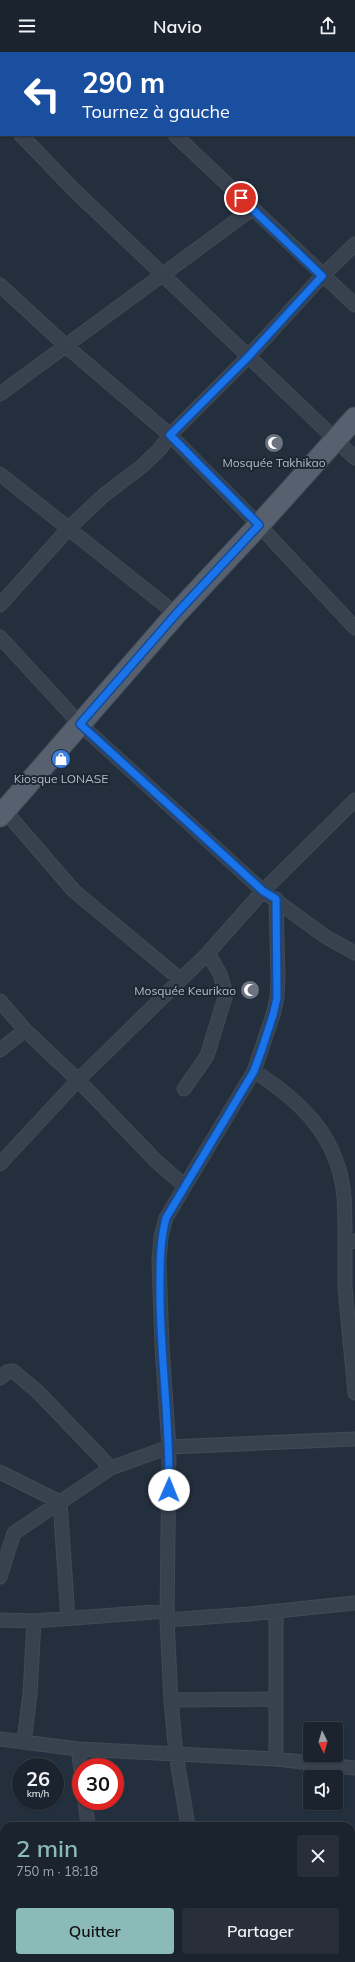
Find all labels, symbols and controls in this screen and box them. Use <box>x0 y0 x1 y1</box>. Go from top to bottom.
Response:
icon: menu <box>16 15 38 37</box>
text: Navio <box>153 15 202 38</box>
icon: share <box>317 15 339 37</box>
text: 290 m <box>82 65 165 100</box>
icon: left <box>16 68 68 120</box>
text: Tournez à gauche <box>82 100 230 123</box>
pin <box>224 181 258 215</box>
icon: arrive <box>230 187 252 209</box>
mosque icon: Mosquée Takhikao <box>263 432 285 454</box>
place label: Mosquée Takhikao <box>222 455 326 470</box>
shop icon: Kiosque LONASE <box>50 748 72 770</box>
place label: Kiosque LONASE <box>14 771 108 786</box>
mosque icon: Mosquée Keurikao <box>239 979 261 1001</box>
place label: Mosquée Keurikao <box>134 983 236 998</box>
position arrow <box>148 1469 190 1511</box>
north arrow <box>303 1722 343 1762</box>
map controls <box>303 1722 343 1810</box>
speed limit sign: 30 <box>72 1758 124 1810</box>
text: 26 <box>26 1766 50 1791</box>
button: sound <box>303 1770 343 1810</box>
text: km/h <box>27 1787 49 1800</box>
text: 2 min <box>16 1833 78 1863</box>
button: close <box>297 1835 339 1877</box>
text: 750 m · 18:18 <box>16 1863 98 1879</box>
button: Quitter <box>16 1908 174 1954</box>
button: Partager <box>182 1908 339 1954</box>

